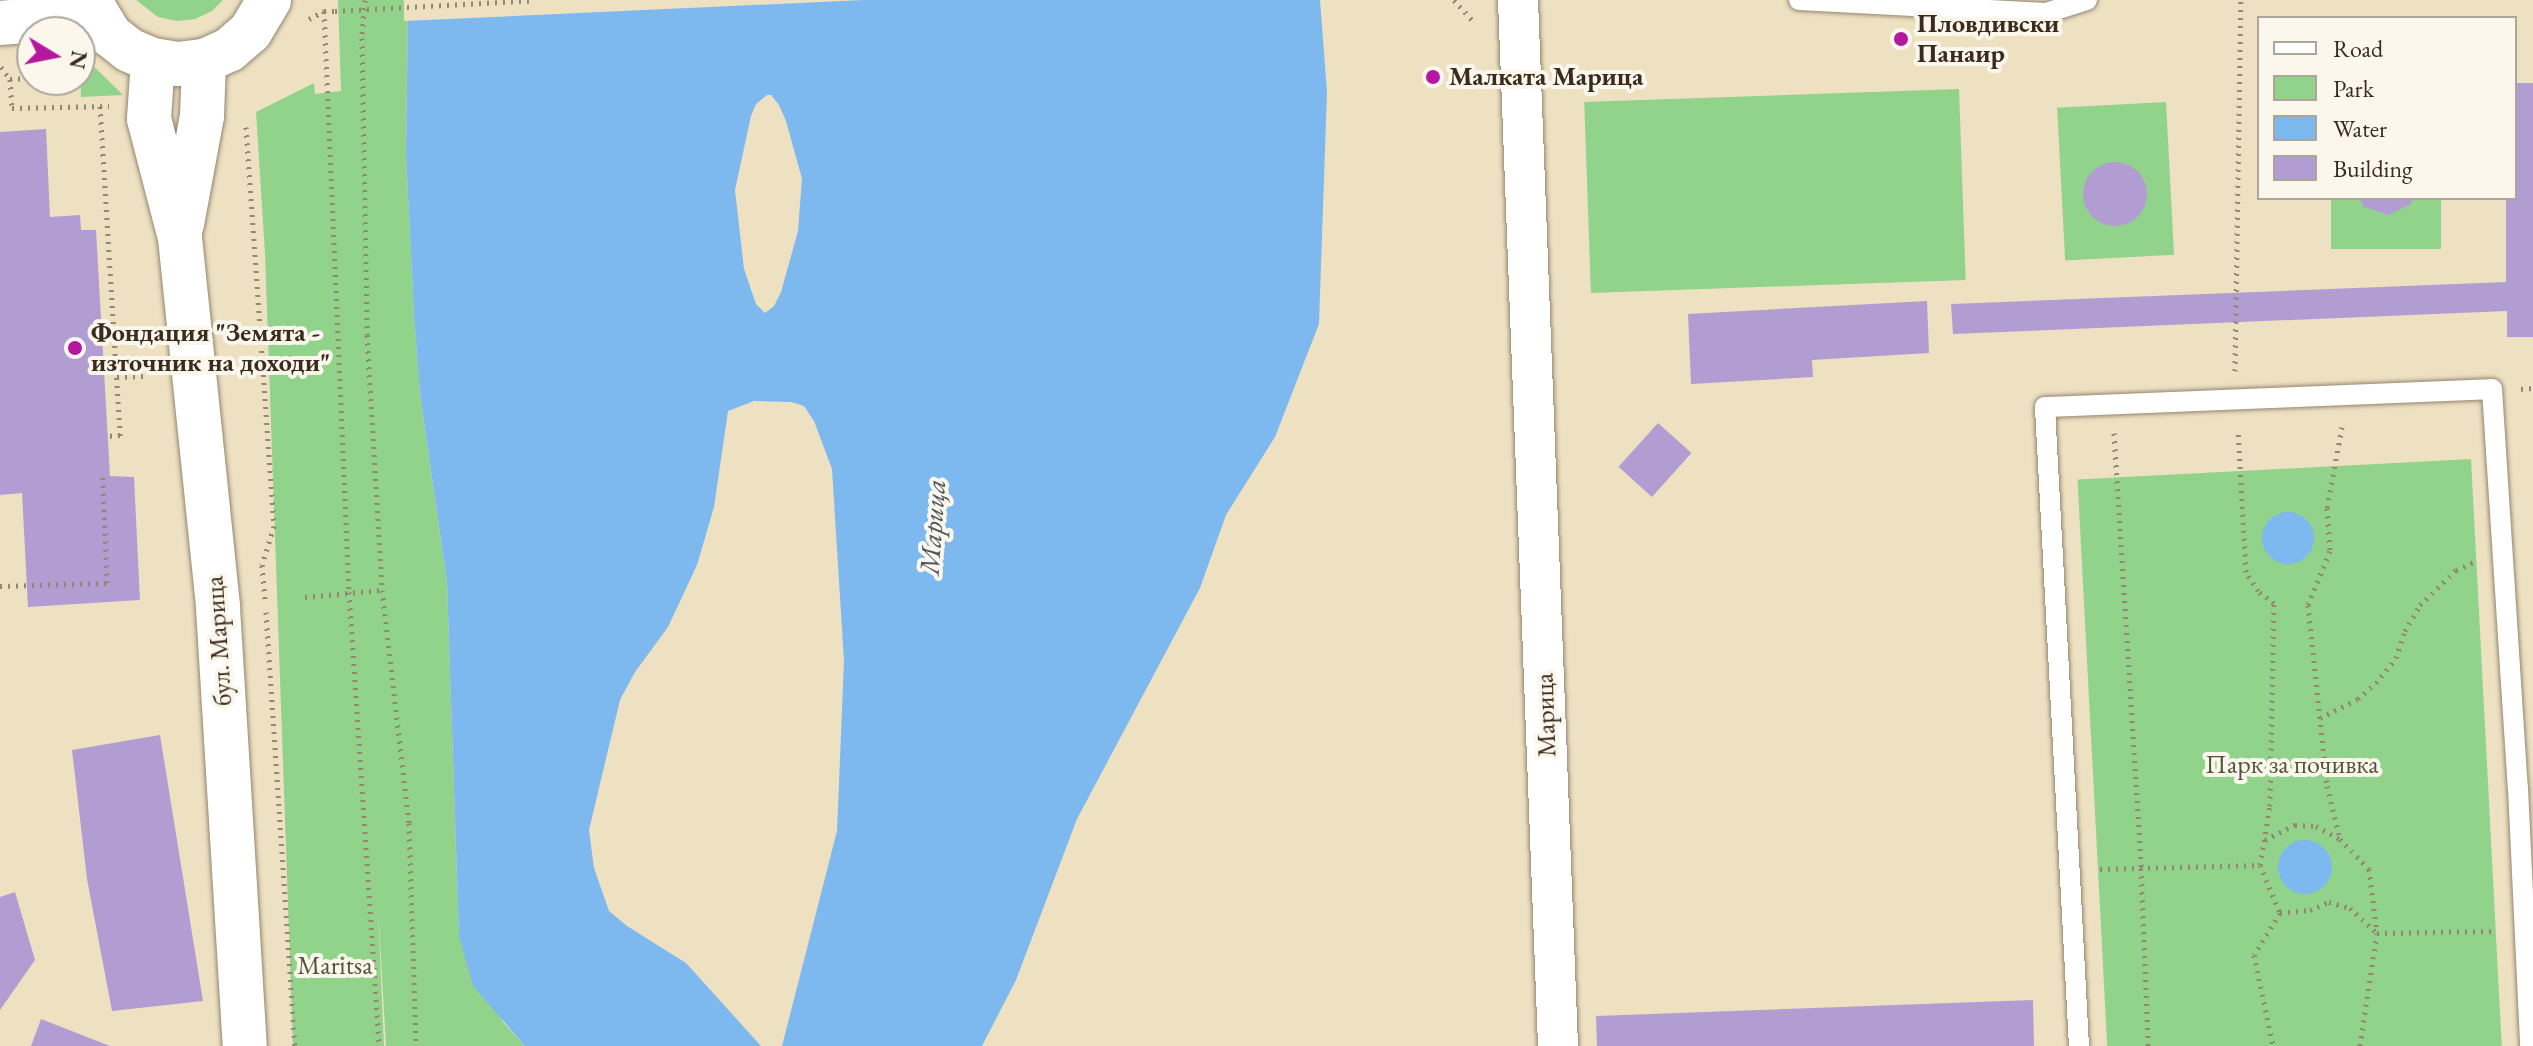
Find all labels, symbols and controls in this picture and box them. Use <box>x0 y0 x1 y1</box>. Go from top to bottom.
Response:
place label: Пловдивски Панаир <box>1917 8 2059 70</box>
north arrow <box>16 16 96 96</box>
legend <box>2257 16 2517 200</box>
marker: Пловдивски Панаир <box>1892 30 1910 48</box>
text: Road <box>2333 33 2383 64</box>
text: N <box>62 49 94 71</box>
place label: Малката Марица <box>1449 61 1643 93</box>
marker: Малката Марица <box>1424 68 1442 86</box>
text: Park <box>2333 73 2374 104</box>
text: Water <box>2333 113 2387 144</box>
text: Building <box>2333 153 2413 184</box>
place label: Фондация "Земята - източник на доходи" <box>91 317 330 378</box>
marker: Фондация "Земята - източник на доходи" <box>66 339 84 357</box>
water label: Марица <box>912 478 952 576</box>
street label: бул. Марица <box>199 575 239 707</box>
street label: Марица <box>1529 672 1563 758</box>
park label: Парк за почивка <box>2205 749 2379 781</box>
park label: Maritsa <box>297 950 373 982</box>

